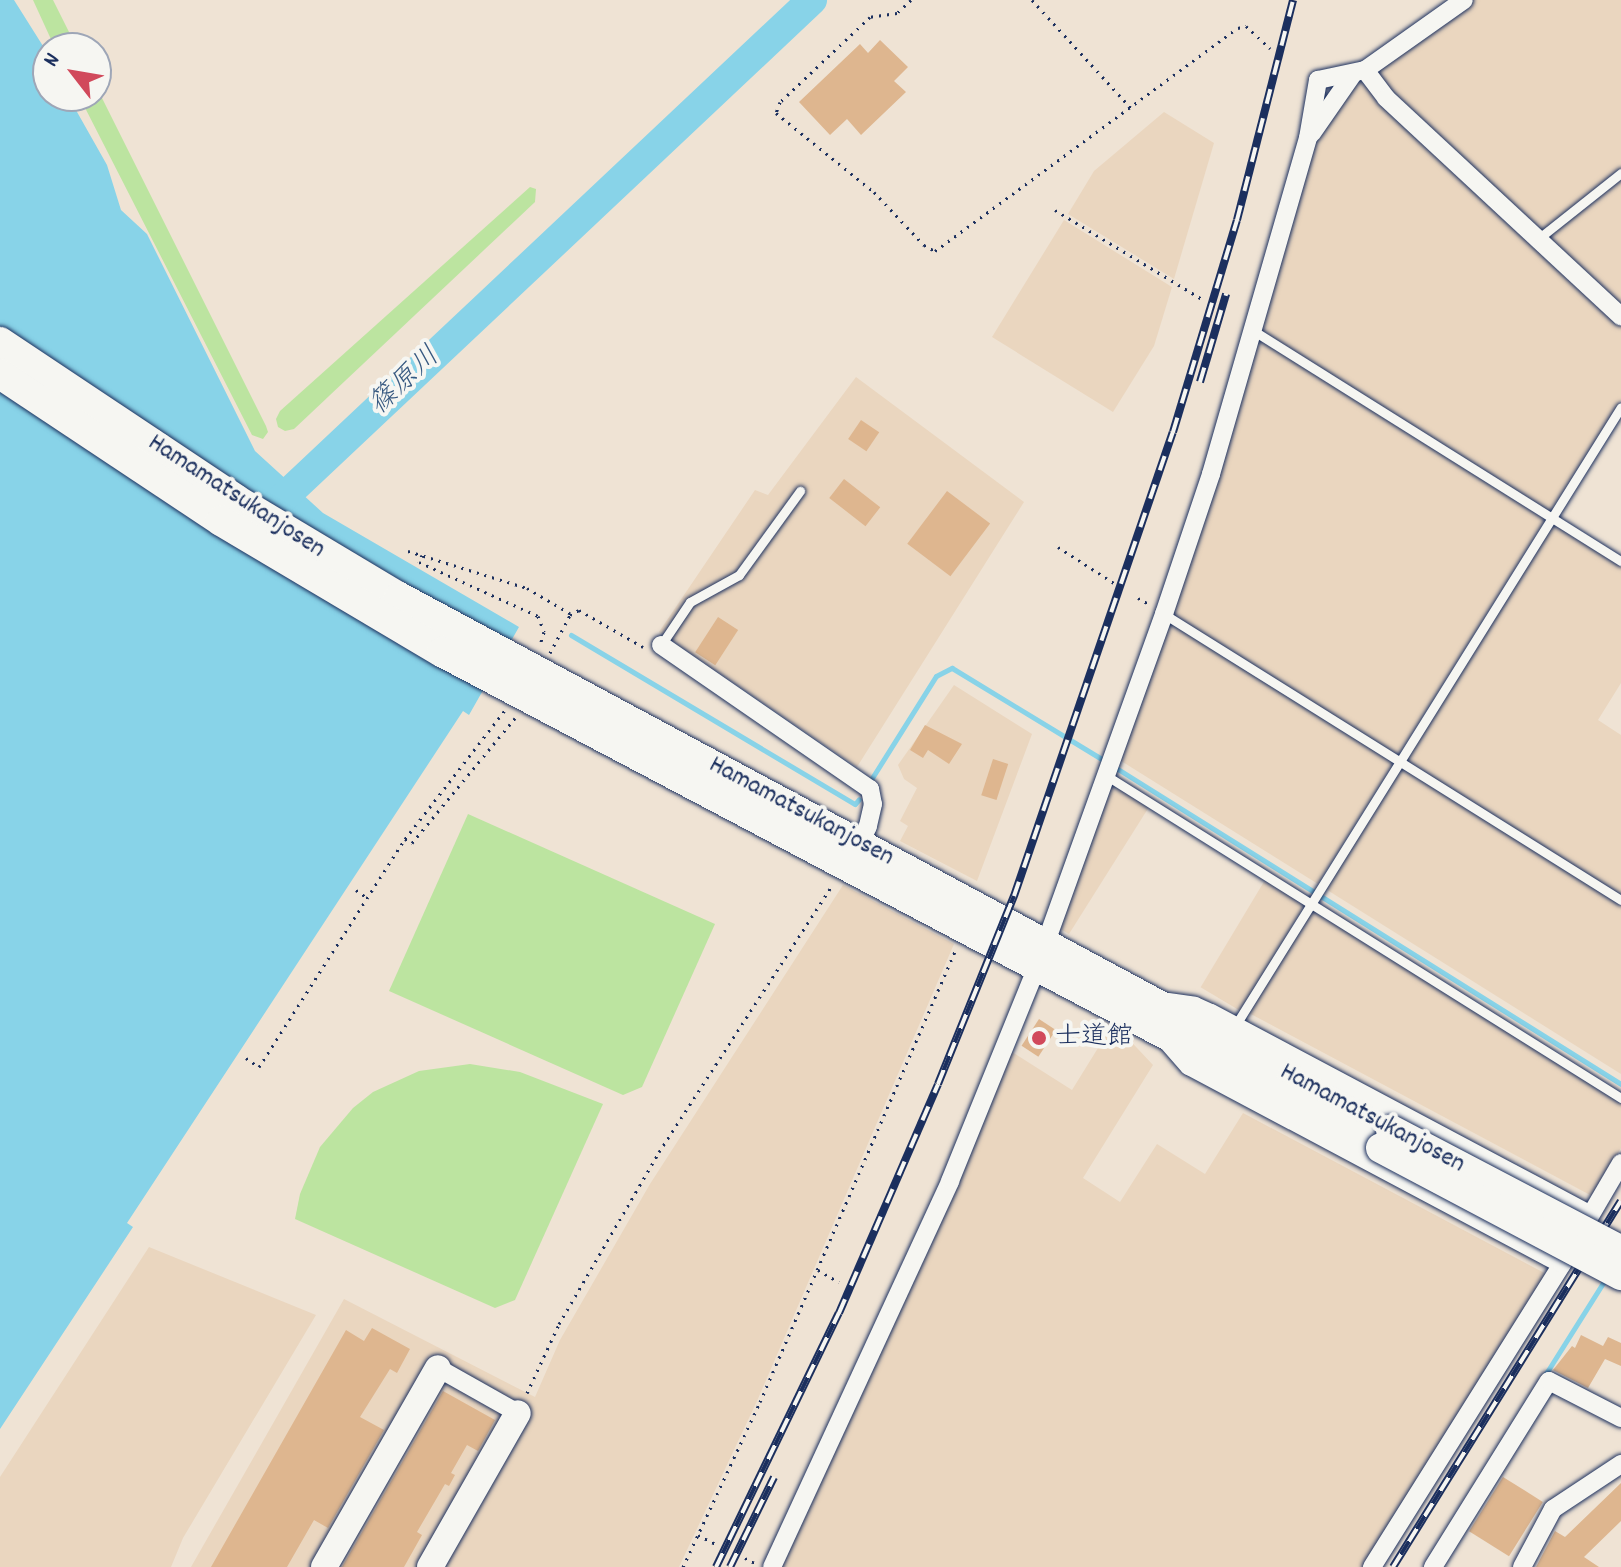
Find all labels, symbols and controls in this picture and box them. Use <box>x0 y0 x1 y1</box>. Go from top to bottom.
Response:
north arrow <box>32 32 112 112</box>
text: N <box>37 48 69 73</box>
water label: 篠原川 <box>364 341 448 423</box>
street label: Hamamatsukanjosen <box>142 428 330 566</box>
street label: Hamamatsukanjosen <box>703 750 899 874</box>
place label: 士道館 <box>1055 1022 1133 1054</box>
marker: 士道館 <box>1030 1029 1048 1047</box>
street label: Hamamatsukanjosen <box>1274 1057 1470 1181</box>

